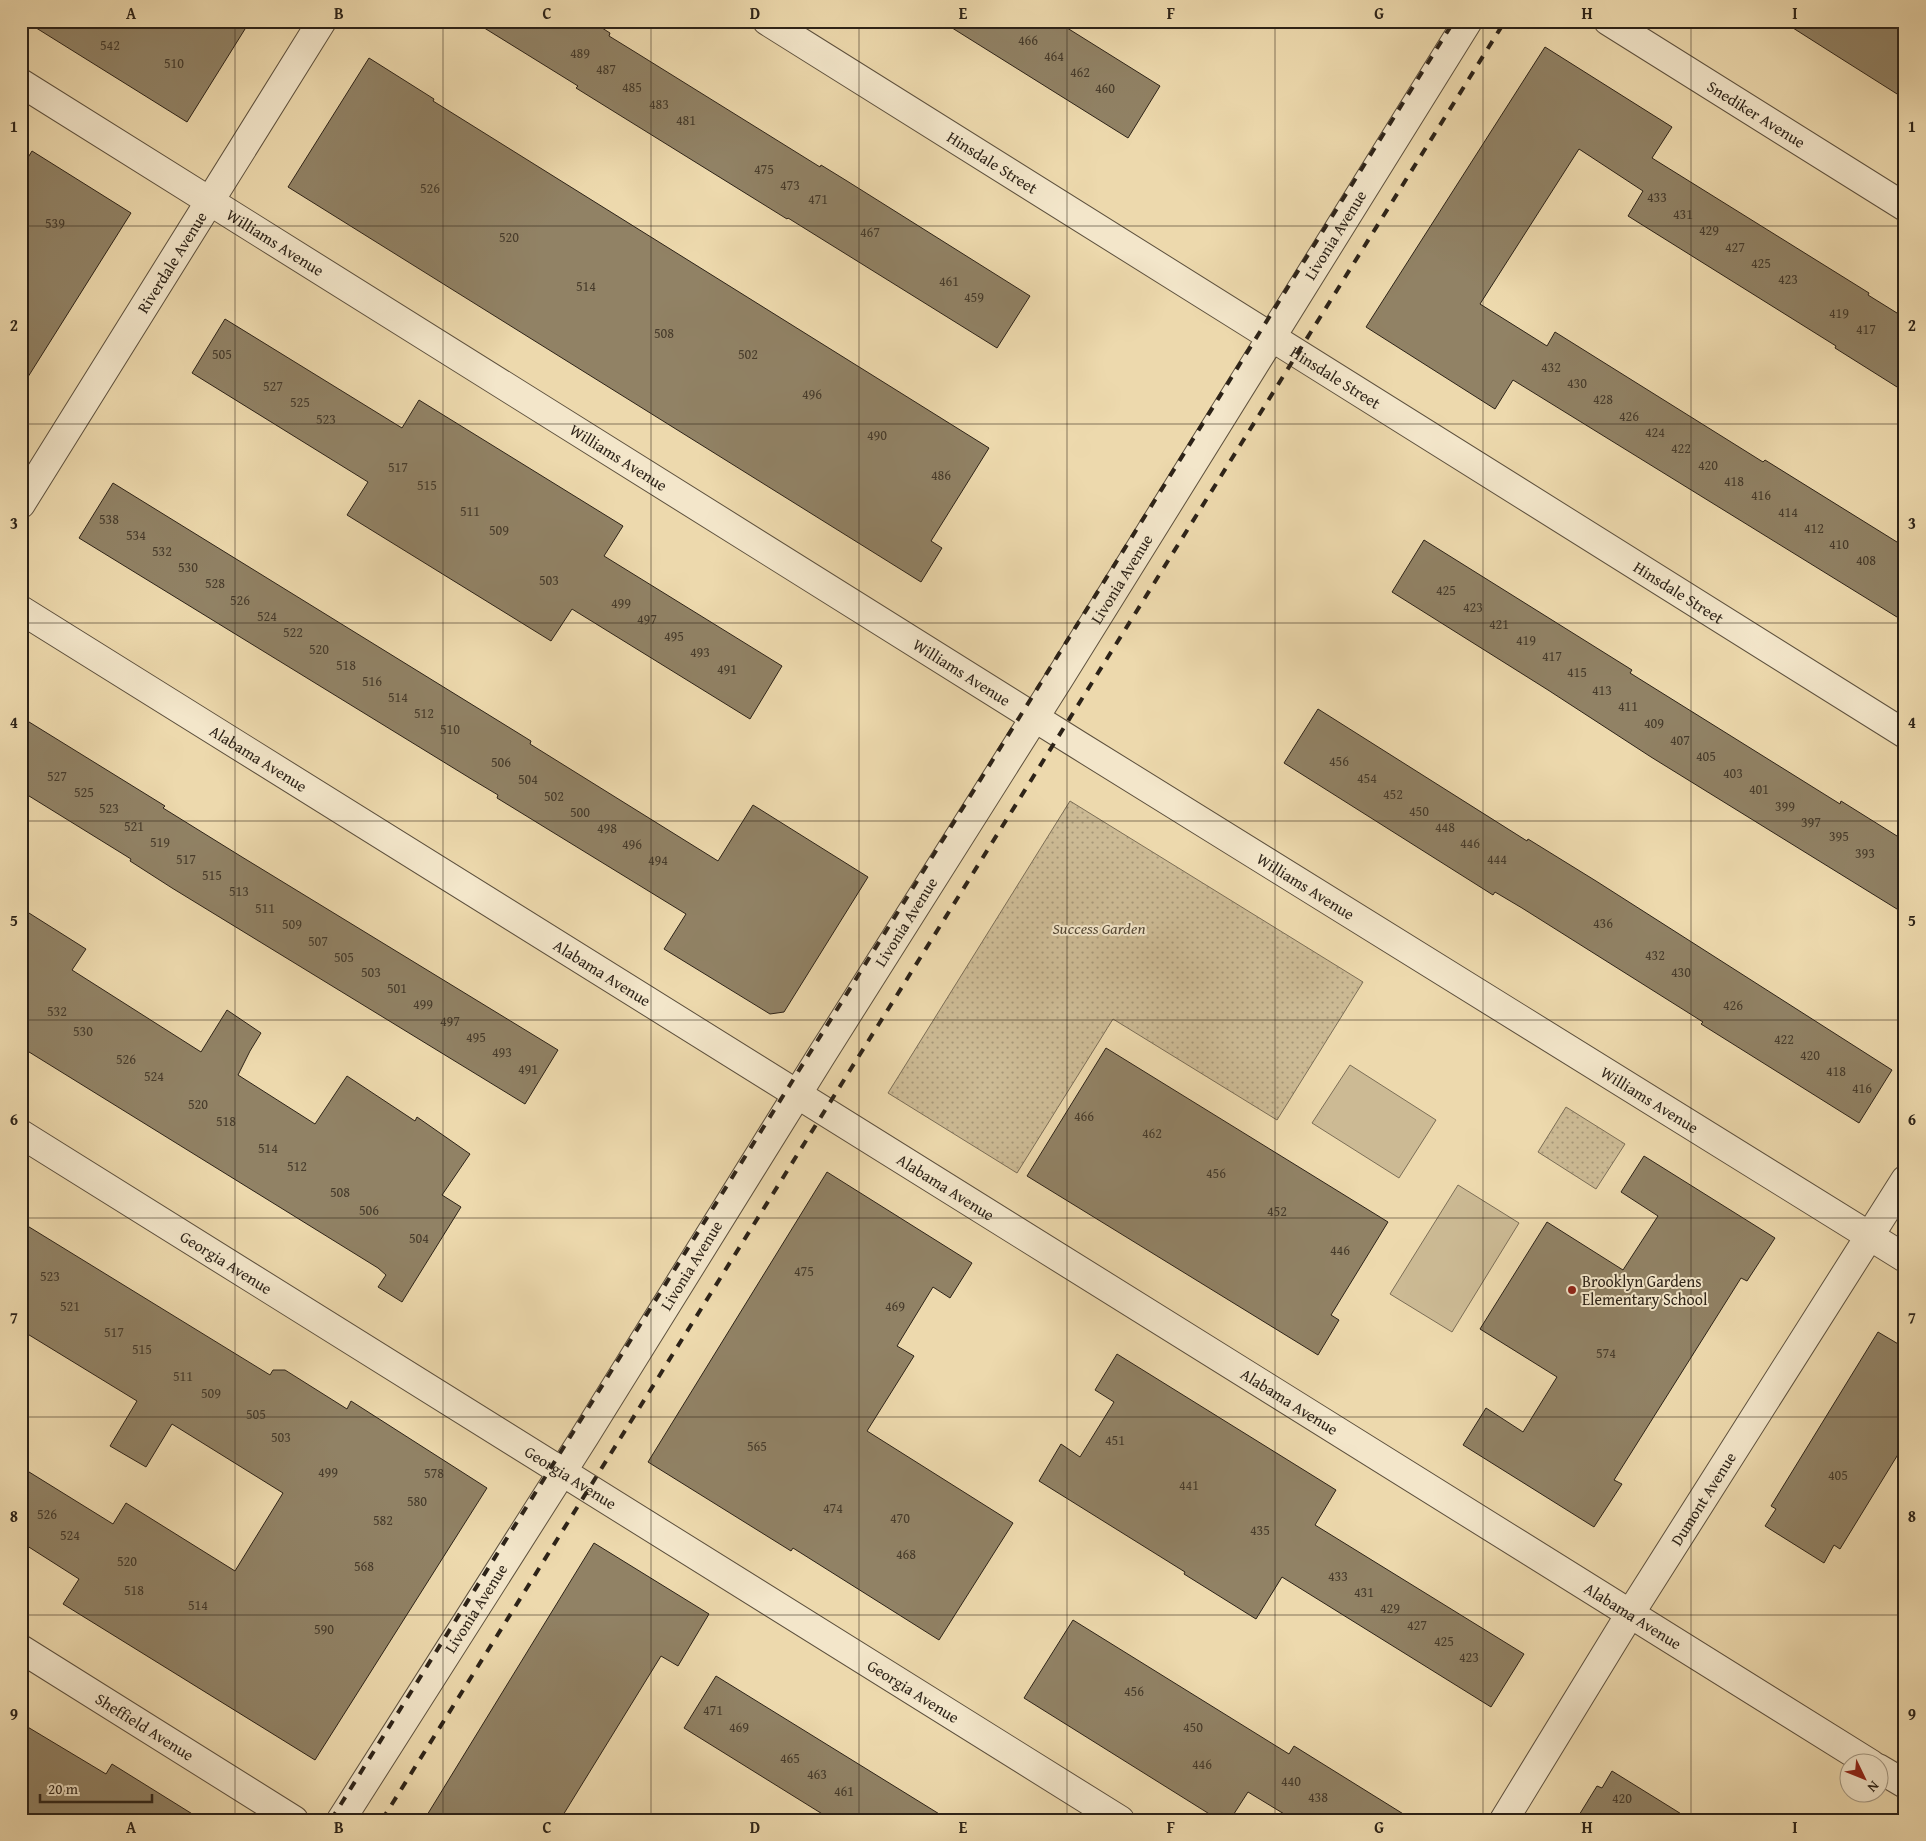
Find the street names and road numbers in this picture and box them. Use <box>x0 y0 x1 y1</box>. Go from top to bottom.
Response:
street label: Snediker Avenue <box>1702 74 1810 154</box>
street label: Hinsdale Street <box>943 125 1043 200</box>
street label: Livonia Avenue <box>1298 185 1372 285</box>
street label: Williams Avenue <box>222 202 329 282</box>
street label: Riverdale Avenue <box>131 207 213 318</box>
street label: Hinsdale Street <box>1286 340 1386 415</box>
street label: Williams Avenue <box>565 417 672 497</box>
street label: Livonia Avenue <box>1084 529 1158 628</box>
street label: Hinsdale Street <box>1629 555 1729 630</box>
street label: Williams Avenue <box>908 632 1015 712</box>
street label: Alabama Avenue <box>205 719 312 798</box>
street label: Williams Avenue <box>1252 846 1359 926</box>
street label: Livonia Avenue <box>868 872 943 971</box>
street label: Alabama Avenue <box>549 933 656 1012</box>
street label: Williams Avenue <box>1596 1060 1703 1139</box>
street label: Alabama Avenue <box>892 1147 999 1226</box>
street label: Livonia Avenue <box>654 1216 728 1315</box>
street label: Georgia Avenue <box>176 1224 277 1300</box>
street label: Alabama Avenue <box>1236 1362 1343 1441</box>
street label: Georgia Avenue <box>520 1439 621 1515</box>
street label: Dumont Avenue <box>1664 1447 1742 1550</box>
street label: Livonia Avenue <box>438 1559 513 1658</box>
street label: Alabama Avenue <box>1580 1576 1687 1655</box>
street label: Georgia Avenue <box>863 1653 964 1729</box>
street label: Sheffield Avenue <box>91 1687 199 1766</box>

